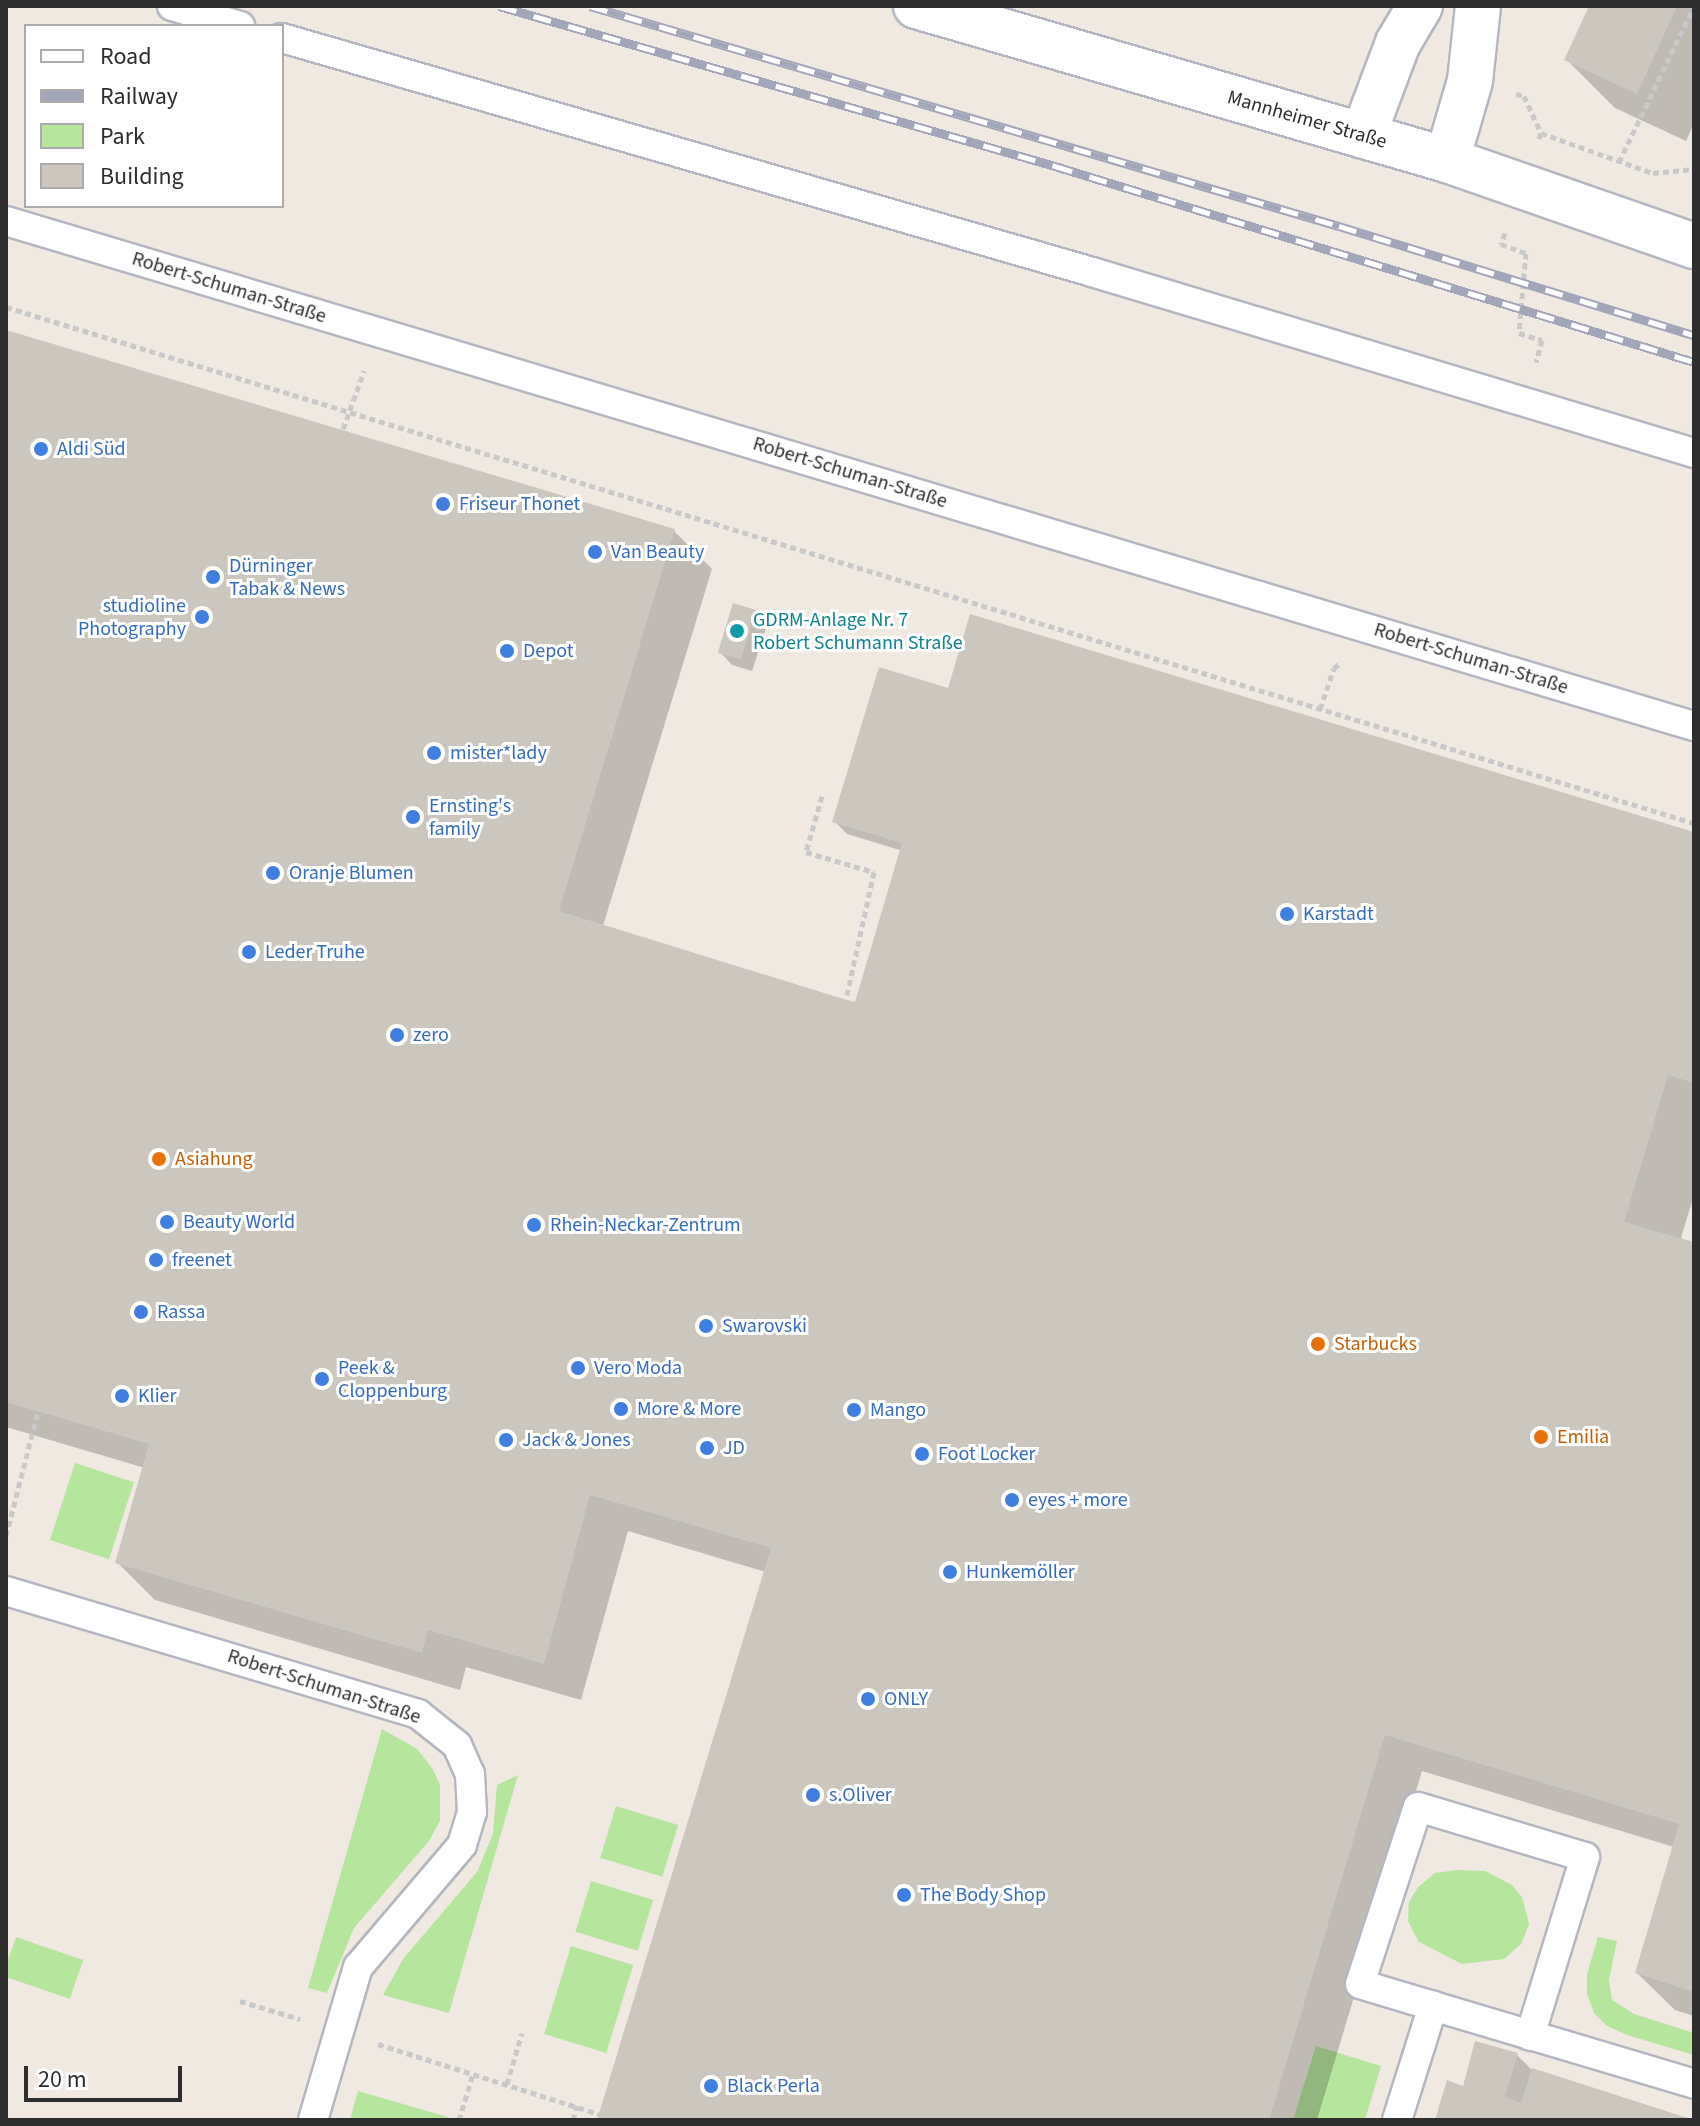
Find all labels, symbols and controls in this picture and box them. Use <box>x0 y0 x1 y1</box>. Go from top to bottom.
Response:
legend <box>24 24 284 208</box>
text: Road <box>100 39 152 74</box>
text: Railway <box>100 79 178 114</box>
street label: Mannheimer Straße <box>1225 86 1389 154</box>
text: Park <box>100 119 145 154</box>
text: Building <box>100 159 184 194</box>
street label: Robert-Schuman-Straße <box>129 247 329 329</box>
street label: Robert-Schuman-Straße <box>750 432 950 514</box>
place label: Aldi Süd <box>57 437 126 461</box>
marker: Aldi Süd <box>32 440 50 458</box>
place label: Friseur Thonet <box>459 492 580 516</box>
marker: Friseur Thonet <box>434 495 452 513</box>
place label: Van Beauty <box>611 540 704 564</box>
marker: Van Beauty <box>586 543 604 561</box>
place label: Dürninger Tabak & News <box>229 554 345 601</box>
marker: Dürninger Tabak & News <box>204 568 222 586</box>
place label: studioline Photography <box>78 594 186 641</box>
marker: studioline Photography <box>193 608 211 626</box>
place label: GDRM-Anlage Nr. 7 Robert Schumann Straße <box>753 608 963 655</box>
street label: Robert-Schuman-Straße <box>1371 618 1571 700</box>
marker: GDRM-Anlage Nr. 7 Robert Schumann Straße <box>728 622 746 640</box>
place label: Depot <box>523 639 574 663</box>
marker: Depot <box>498 642 516 660</box>
place label: mister*lady <box>450 741 547 765</box>
marker: mister*lady <box>425 744 443 762</box>
place label: Ernsting's family <box>429 794 511 841</box>
marker: Ernsting's family <box>404 808 422 826</box>
place label: Oranje Blumen <box>289 861 414 885</box>
marker: Oranje Blumen <box>264 864 282 882</box>
place label: Karstadt <box>1303 902 1374 926</box>
marker: Karstadt <box>1278 905 1296 923</box>
place label: Leder Truhe <box>265 940 365 964</box>
marker: Leder Truhe <box>240 943 258 961</box>
place label: zero <box>413 1023 449 1047</box>
marker: zero <box>388 1026 406 1044</box>
place label: Asiahung <box>175 1147 252 1171</box>
marker: Asiahung <box>150 1150 168 1168</box>
place label: Beauty World <box>183 1210 295 1234</box>
marker: Beauty World <box>158 1213 176 1231</box>
place label: Rhein-Neckar-Zentrum <box>550 1213 741 1237</box>
marker: Rhein-Neckar-Zentrum <box>525 1216 543 1234</box>
place label: freenet <box>172 1248 232 1272</box>
marker: freenet <box>147 1251 165 1269</box>
place label: Rassa <box>157 1300 205 1324</box>
marker: Rassa <box>132 1303 150 1321</box>
place label: Swarovski <box>722 1314 807 1338</box>
marker: Swarovski <box>697 1317 715 1335</box>
place label: Starbucks <box>1334 1332 1417 1356</box>
marker: Starbucks <box>1309 1335 1327 1353</box>
place label: Peek & Cloppenburg <box>338 1356 447 1403</box>
place label: Vero Moda <box>594 1356 682 1380</box>
marker: Vero Moda <box>569 1359 587 1377</box>
marker: Peek & Cloppenburg <box>313 1370 331 1388</box>
place label: Klier <box>138 1384 176 1408</box>
marker: Klier <box>113 1387 131 1405</box>
place label: More & More <box>637 1397 741 1421</box>
place label: Mango <box>870 1398 926 1422</box>
marker: More & More <box>612 1400 630 1418</box>
marker: Mango <box>845 1401 863 1419</box>
place label: Emilia <box>1557 1425 1609 1449</box>
place label: Jack & Jones <box>522 1428 631 1452</box>
marker: Emilia <box>1532 1428 1550 1446</box>
marker: Jack & Jones <box>497 1431 515 1449</box>
place label: JD <box>723 1436 745 1460</box>
marker: JD <box>698 1439 716 1457</box>
place label: Foot Locker <box>938 1442 1036 1466</box>
marker: Foot Locker <box>913 1445 931 1463</box>
place label: eyes + more <box>1028 1488 1128 1512</box>
marker: eyes + more <box>1003 1491 1021 1509</box>
place label: Hunkemöller <box>966 1560 1075 1584</box>
marker: Hunkemöller <box>941 1563 959 1581</box>
street label: Robert-Schuman-Straße <box>224 1644 424 1730</box>
place label: ONLY <box>884 1687 928 1711</box>
marker: ONLY <box>859 1690 877 1708</box>
place label: s.Oliver <box>829 1783 892 1807</box>
marker: s.Oliver <box>804 1786 822 1804</box>
place label: The Body Shop <box>920 1883 1046 1907</box>
marker: The Body Shop <box>895 1886 913 1904</box>
scale bar <box>28 2050 186 2100</box>
text: 20 m <box>38 2062 87 2097</box>
place label: Black Perla <box>727 2074 820 2098</box>
marker: Black Perla <box>702 2077 720 2095</box>

